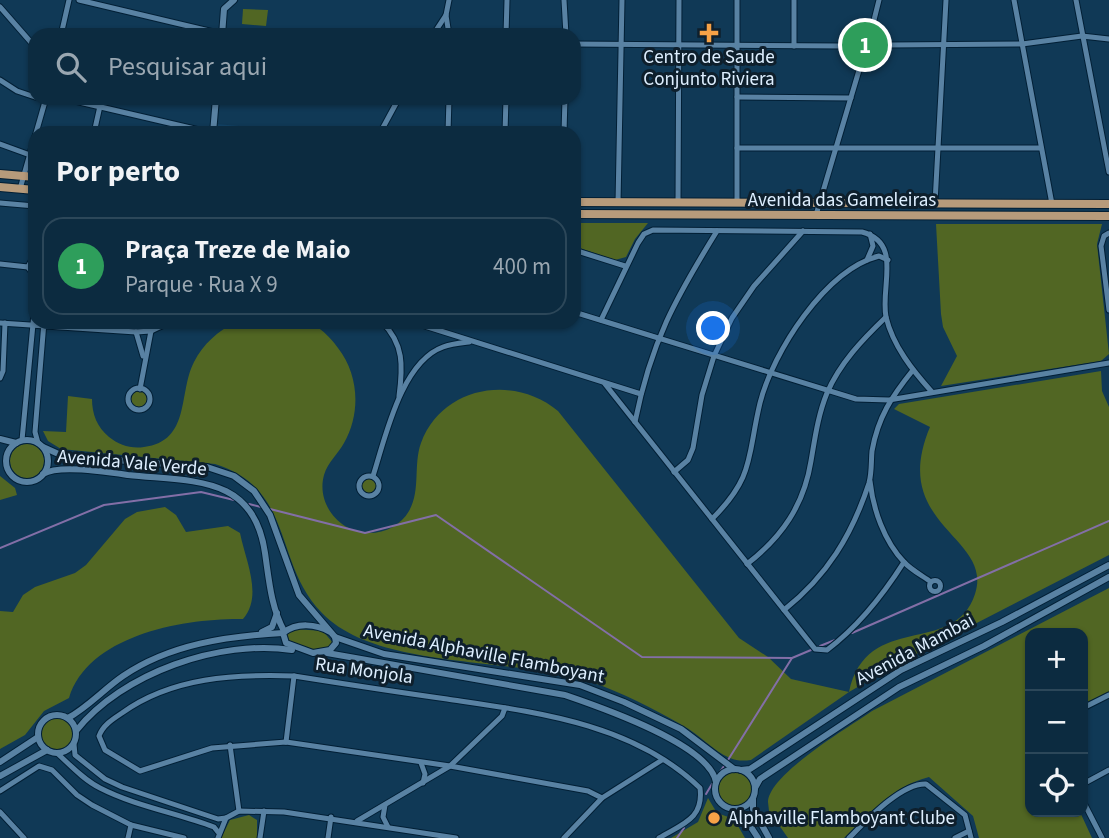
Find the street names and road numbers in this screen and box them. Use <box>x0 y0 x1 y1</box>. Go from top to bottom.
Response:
street label: Avenida das Gameleiras <box>748 187 936 214</box>
street label: Avenida Vale Verde <box>56 443 208 483</box>
street label: Avenida Mambai <box>851 607 979 693</box>
street label: Avenida Alphaville Flamboyant <box>361 617 607 691</box>
street label: Rua Monjola <box>313 651 415 691</box>

